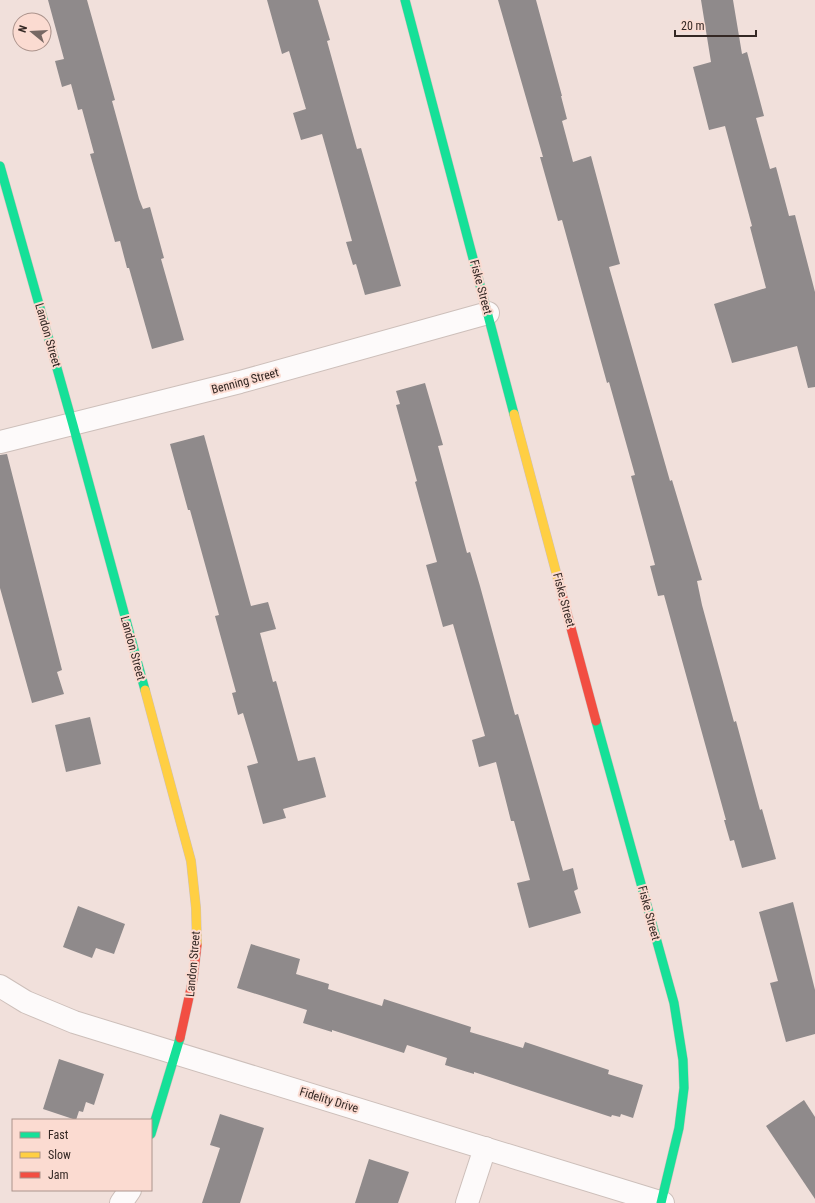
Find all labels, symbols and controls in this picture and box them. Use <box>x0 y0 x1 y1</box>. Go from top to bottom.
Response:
north arrow <box>12 12 52 52</box>
scale bar <box>675 12 756 38</box>
text: 20 m <box>681 19 705 33</box>
text: N <box>16 24 30 34</box>
street label: Fiske Street <box>467 258 495 316</box>
street label: Landon Street <box>32 301 64 369</box>
street label: Benning Street <box>210 365 281 397</box>
street label: Fiske Street <box>550 571 578 629</box>
street label: Landon Street <box>118 614 148 682</box>
street label: Fiske Street <box>635 884 663 942</box>
street label: Landon Street <box>183 930 203 997</box>
street label: Fidelity Drive <box>298 1084 361 1116</box>
legend <box>12 1119 152 1191</box>
text: Fast <box>48 1128 69 1142</box>
text: Slow <box>48 1148 71 1162</box>
text: Jam <box>48 1168 69 1182</box>

